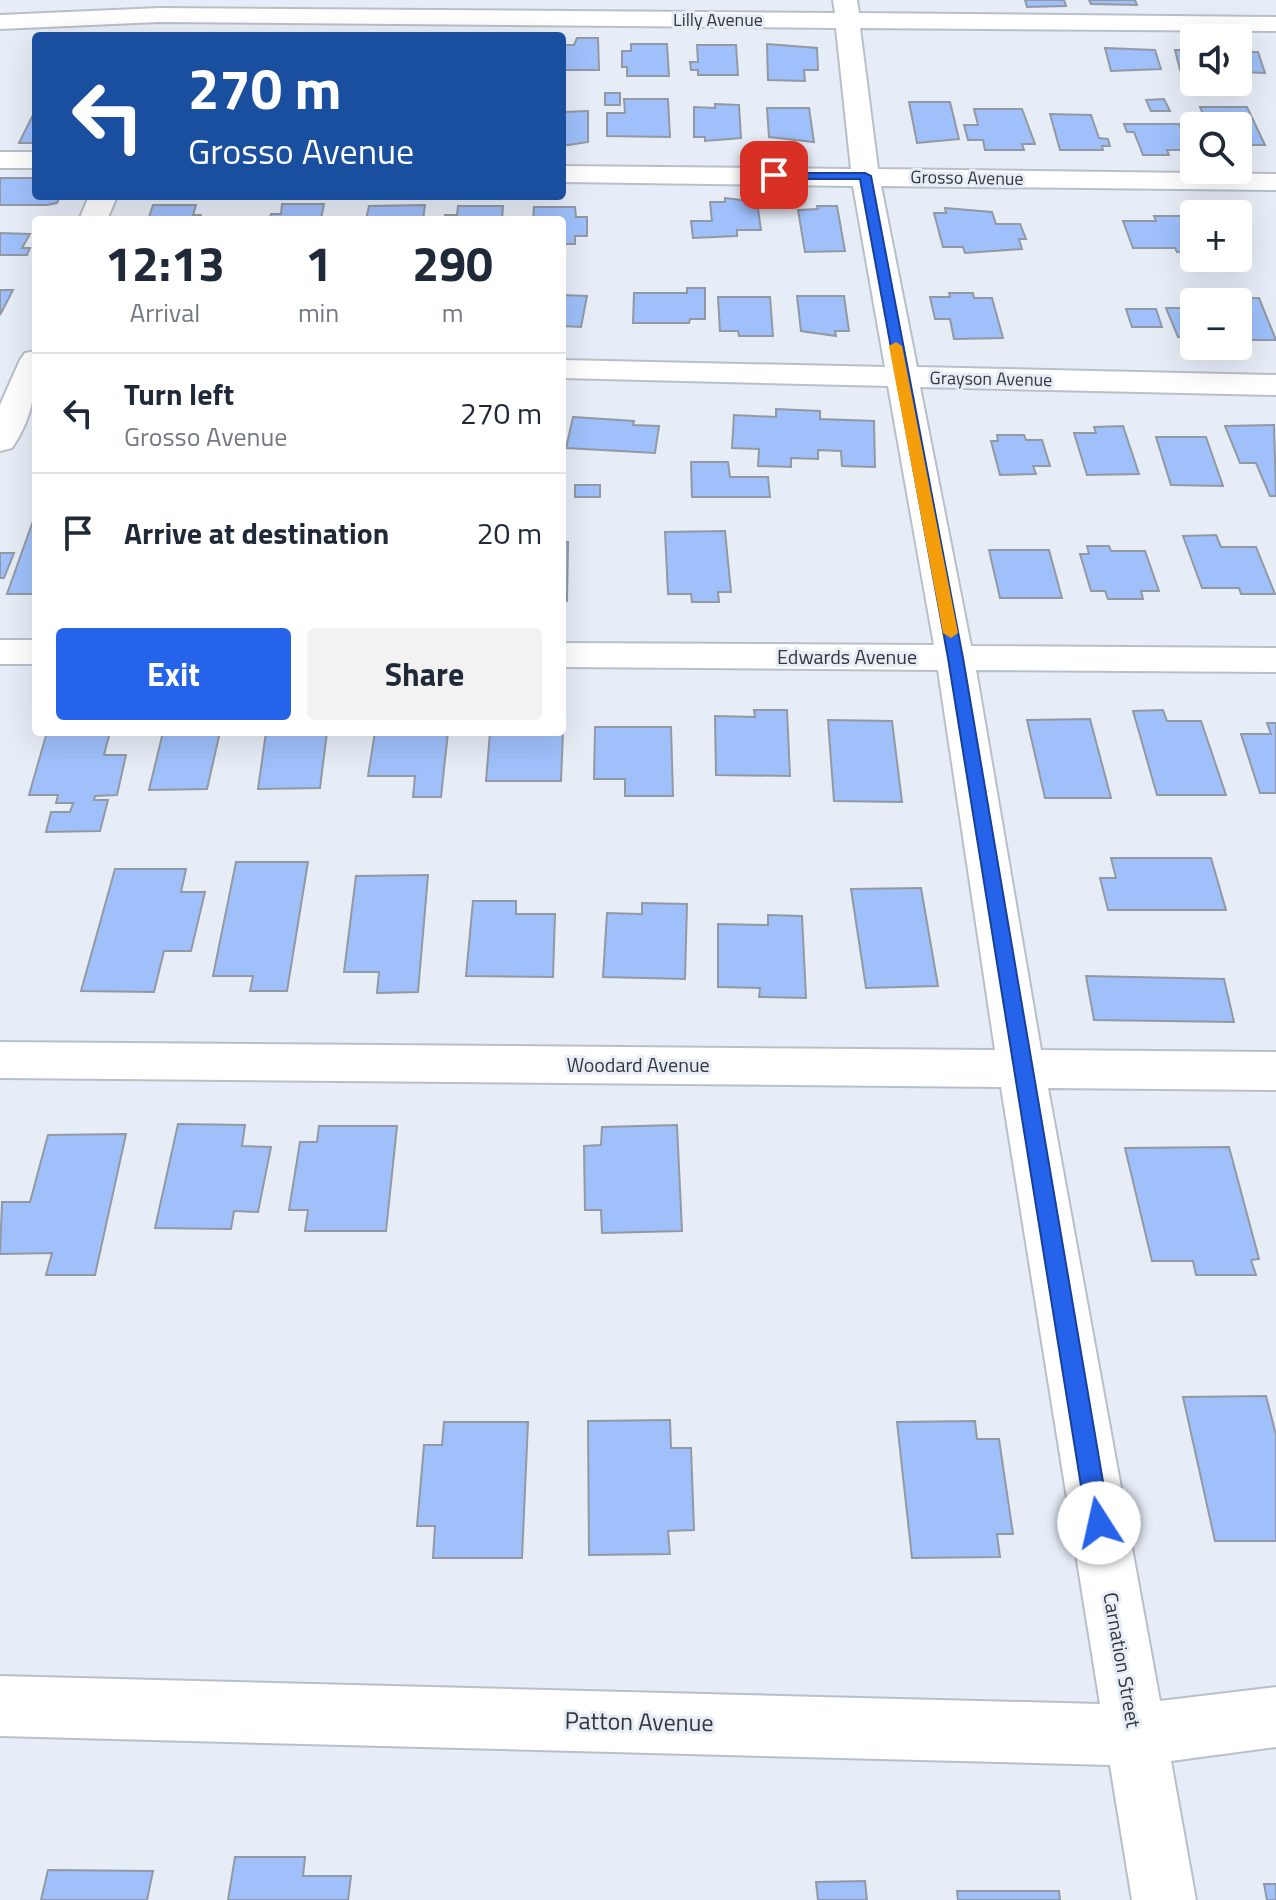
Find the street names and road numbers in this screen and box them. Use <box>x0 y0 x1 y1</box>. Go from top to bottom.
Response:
street label: Lilly Avenue <box>673 6 763 33</box>
street label: Grosso Avenue <box>910 163 1024 192</box>
street label: Grayson Avenue <box>929 364 1053 393</box>
street label: Edwards Avenue <box>777 641 917 672</box>
street label: Woodard Avenue <box>566 1049 710 1080</box>
street label: Carnation Street <box>1095 1590 1150 1730</box>
street label: Patton Avenue <box>564 1702 714 1740</box>

